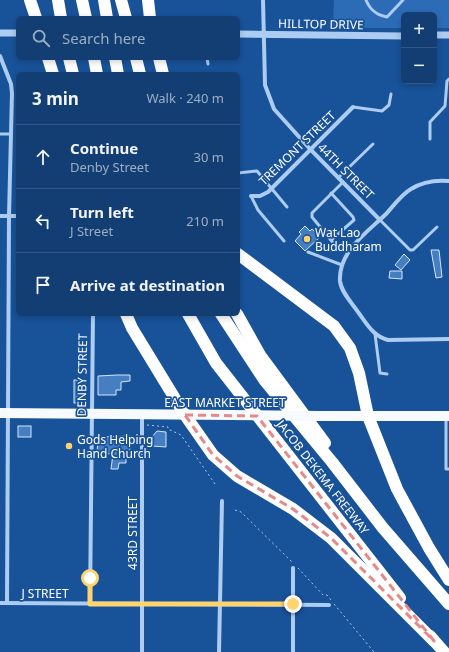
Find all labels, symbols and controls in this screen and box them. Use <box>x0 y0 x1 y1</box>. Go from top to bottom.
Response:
map controls <box>401 12 437 84</box>
button: + <box>401 12 437 48</box>
street label: HILLTOP DRIVE <box>278 15 364 33</box>
search box <box>16 16 240 60</box>
icon: search <box>30 27 52 49</box>
text: Search here <box>62 28 145 48</box>
button: − <box>401 48 437 84</box>
text: 3 min <box>32 87 79 110</box>
text: Walk · 240 m <box>146 89 224 107</box>
street label: TREMONT STREET <box>255 107 339 189</box>
text: Continue <box>70 138 138 158</box>
street label: 44TH STREET <box>314 139 378 203</box>
icon: ahead <box>32 146 54 168</box>
text: 30 m <box>194 148 224 166</box>
text: Denby Street <box>70 158 149 176</box>
text: Turn left <box>70 202 134 222</box>
icon: left <box>32 210 54 232</box>
text: 210 m <box>186 212 224 230</box>
text: J Street <box>70 222 113 240</box>
place label: Wat Lao Buddharam <box>315 224 382 255</box>
marker: Wat Lao Buddharam <box>302 234 312 244</box>
icon: arrive <box>32 274 54 296</box>
text: Arrive at destination <box>70 275 225 295</box>
street label: DENBY STREET <box>73 333 91 417</box>
street label: EAST MARKET STREET <box>164 394 286 411</box>
street label: JACOB DEKEMA FREEWAY <box>272 415 373 538</box>
place label: Gods Helping Hand Church <box>77 431 153 462</box>
marker: Gods Helping Hand Church <box>64 441 74 451</box>
street label: 43RD STREET <box>124 496 141 570</box>
route start <box>81 569 99 587</box>
street label: J STREET <box>20 585 69 602</box>
route end <box>284 595 302 613</box>

